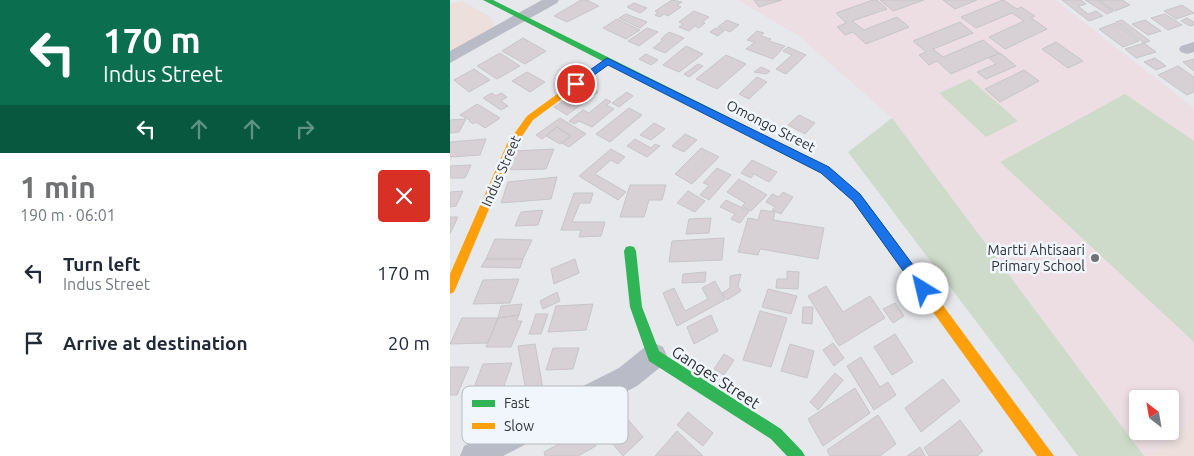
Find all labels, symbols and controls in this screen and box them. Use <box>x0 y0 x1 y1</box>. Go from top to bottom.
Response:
icon: left <box>20 20 85 85</box>
text: 170 m <box>103 20 201 60</box>
text: Indus Street <box>103 61 223 86</box>
pin <box>555 63 597 105</box>
icon: arrive <box>562 70 590 98</box>
street label: Omongo Street <box>724 97 819 156</box>
icon: left <box>132 115 160 143</box>
icon: ahead <box>185 115 213 143</box>
icon: ahead <box>238 115 266 143</box>
icon: right <box>291 115 319 143</box>
street label: Indus Street <box>478 133 524 209</box>
text: 1 min <box>20 170 96 204</box>
button: close <box>378 170 430 222</box>
text: 190 m · 06:01 <box>20 206 116 224</box>
place label: Martti Ahtisaari Primary School <box>988 242 1085 274</box>
marker: Martti Ahtisaari Primary School <box>1089 252 1101 264</box>
text: Turn left <box>63 253 141 275</box>
icon: left <box>20 259 48 287</box>
text: 170 m <box>377 262 430 284</box>
position arrow <box>896 262 948 314</box>
text: Indus Street <box>63 275 150 293</box>
icon: arrive <box>20 329 48 357</box>
text: Arrive at destination <box>63 332 248 354</box>
text: 20 m <box>388 332 430 354</box>
street label: Ganges Street <box>669 342 764 413</box>
legend <box>462 386 628 444</box>
north arrow <box>1129 390 1179 440</box>
map controls <box>1129 390 1179 440</box>
text: Fast <box>504 395 530 411</box>
text: Slow <box>504 418 534 434</box>

